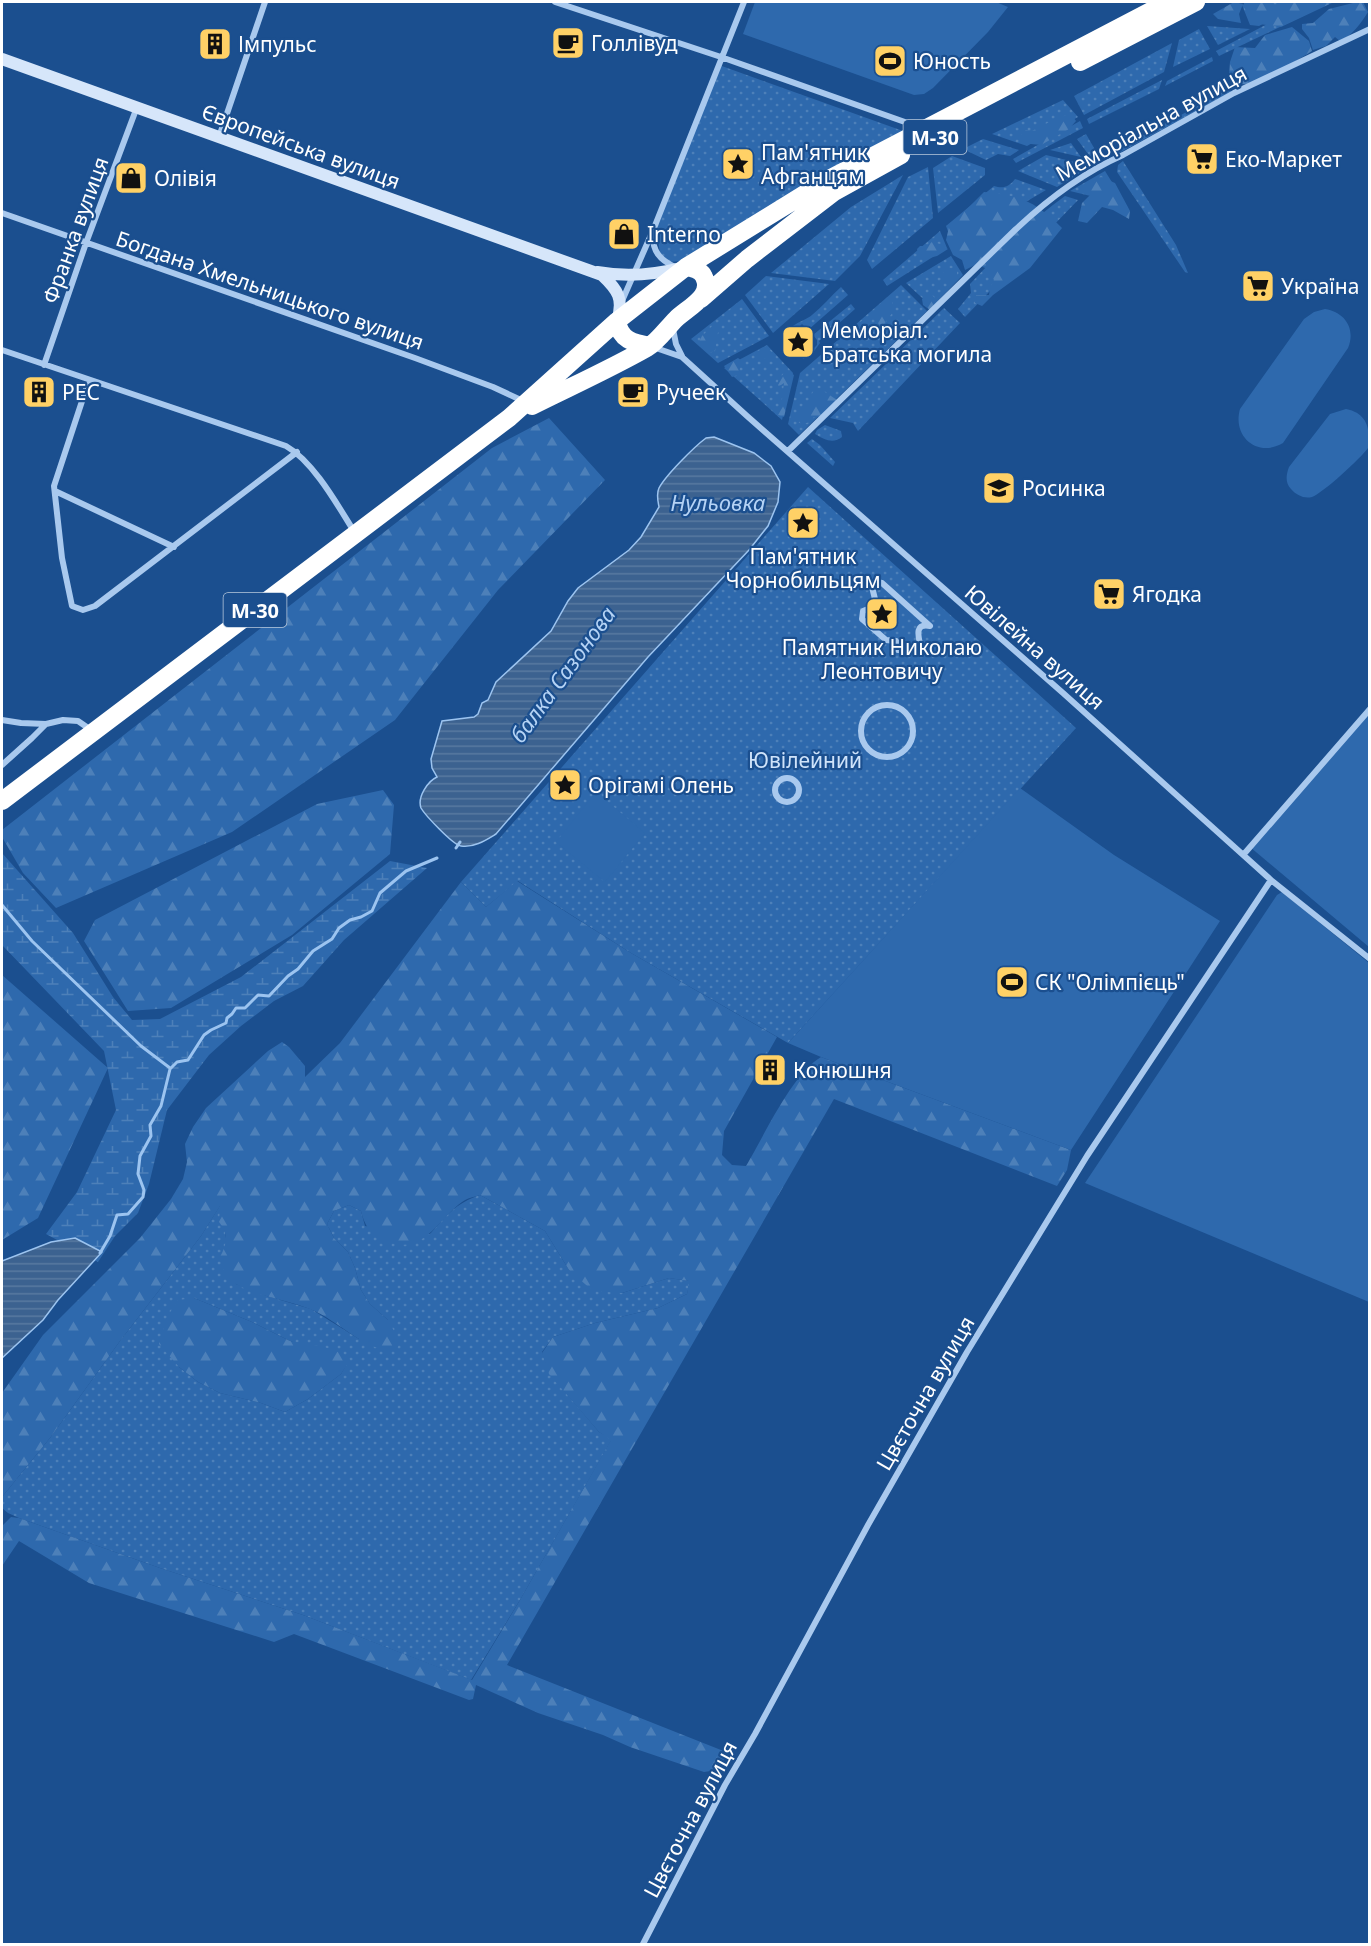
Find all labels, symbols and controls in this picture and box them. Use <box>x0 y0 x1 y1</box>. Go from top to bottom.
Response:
cafe icon: Голлівуд <box>550 25 586 61</box>
building icon: Імпульс <box>197 26 233 62</box>
place label: Голлівуд <box>591 29 678 57</box>
place label: Імпульс <box>238 30 317 58</box>
sports icon: Юность <box>872 43 908 79</box>
place label: Юность <box>913 47 991 75</box>
street label: Меморіальна вулиця <box>1050 59 1252 187</box>
street label: Європейська вулиця <box>198 97 404 195</box>
road number: М-30 <box>904 120 966 154</box>
place label: Пам'ятник Афганцям <box>761 138 868 190</box>
supermarket icon: Еко-Маркет <box>1184 141 1220 177</box>
place label: Еко-Маркет <box>1225 145 1342 173</box>
place icon: Пам'ятник Афганцям <box>720 146 756 182</box>
street label: Франка вулиця <box>36 153 114 307</box>
shop icon: Олівія <box>113 160 149 196</box>
place label: Олівія <box>154 164 217 192</box>
shop icon: Interno <box>606 216 642 252</box>
place label: Interno <box>647 220 721 248</box>
street label: Богдана Хмельницького вулиця <box>112 224 428 356</box>
supermarket icon: Україна <box>1240 268 1276 304</box>
place label: Україна <box>1281 272 1359 300</box>
place label: Меморіал. Братська могила <box>821 316 992 368</box>
place icon: Меморіал. Братська могила <box>780 324 816 360</box>
building icon: РЕС <box>21 374 57 410</box>
cafe icon: Ручеек <box>615 374 651 410</box>
place label: РЕС <box>62 378 100 406</box>
place label: Ручеек <box>656 378 726 406</box>
school or university icon: Росинка <box>981 470 1017 506</box>
place label: Росинка <box>1022 474 1106 502</box>
water label: Нульовка <box>671 487 766 517</box>
place icon: Пам'ятник Чорнобильцям <box>785 505 821 541</box>
place label: Пам'ятник Чорнобильцям <box>725 542 881 594</box>
supermarket icon: Ягодка <box>1091 576 1127 612</box>
street label: Ювілейна вулиця <box>959 578 1111 716</box>
place label: Ягодка <box>1132 580 1202 608</box>
road number: М-30 <box>224 593 286 627</box>
place icon: Памятник Николаю Леонтовичу <box>864 596 900 632</box>
water label: балка Сазонова <box>502 600 622 748</box>
place label: Памятник Николаю Леонтовичу <box>782 633 982 685</box>
park label: Ювілейний <box>748 746 862 774</box>
place icon: Орігамі Олень <box>547 767 583 803</box>
place label: Орігамі Олень <box>588 771 734 799</box>
sports icon: СК "Олімпієць" <box>994 964 1030 1000</box>
place label: СК "Олімпієць" <box>1035 968 1185 996</box>
building icon: Конюшня <box>752 1052 788 1088</box>
place label: Конюшня <box>793 1056 892 1084</box>
street label: Цвєточна вулиця <box>869 1311 981 1475</box>
street label: Цвєточна вулиця <box>637 1736 743 1902</box>

